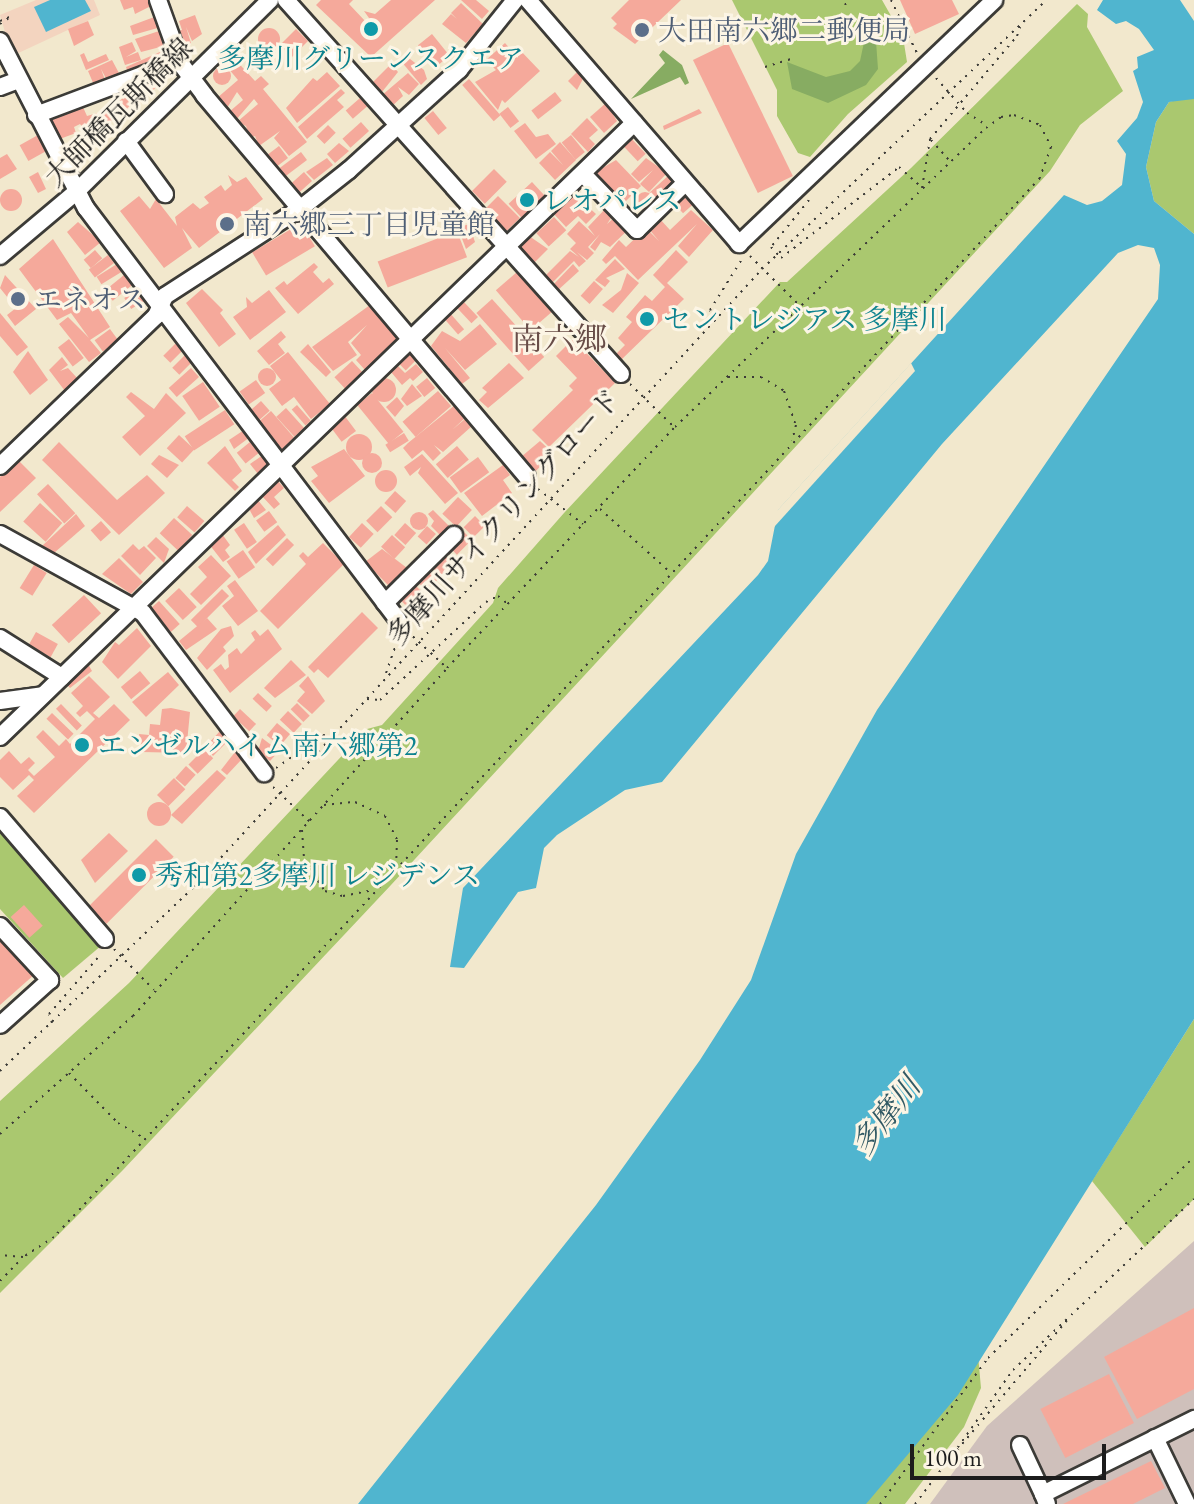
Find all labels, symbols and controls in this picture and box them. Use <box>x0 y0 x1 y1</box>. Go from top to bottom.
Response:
place label: 大田南六郷二郵便局 <box>658 13 910 47</box>
marker: 多摩川グリーンスクエア <box>362 20 380 38</box>
marker: 大田南六郷二郵便局 <box>633 21 651 39</box>
street label: 大師橋瓦斯橋線 <box>37 31 199 193</box>
place label: 多摩川グリーンスクエア <box>217 41 525 75</box>
place label: レオパレス <box>543 183 683 217</box>
marker: レオパレス <box>518 191 536 209</box>
place label: 南六郷三丁目児童館 <box>243 207 495 241</box>
marker: 南六郷三丁目児童館 <box>218 215 236 233</box>
place label: エネオス <box>34 282 146 316</box>
marker: エネオス <box>9 290 27 308</box>
place label: セントレジアス 多摩川 <box>663 302 949 336</box>
marker: セントレジアス 多摩川 <box>638 310 656 328</box>
district label: 南六郷 <box>511 320 607 358</box>
street label: 多摩川サイクリングロード <box>378 381 628 653</box>
place label: エンゼルハイム南六郷第2 <box>98 728 419 762</box>
marker: エンゼルハイム南六郷第2 <box>73 736 91 754</box>
place label: 秀和第2多摩川 レジデンス <box>155 858 482 892</box>
marker: 秀和第2多摩川 レジデンス <box>130 866 148 884</box>
water label: 多摩川 <box>844 1069 928 1163</box>
scale bar <box>914 1428 1110 1478</box>
text: 100 m <box>924 1442 982 1473</box>

